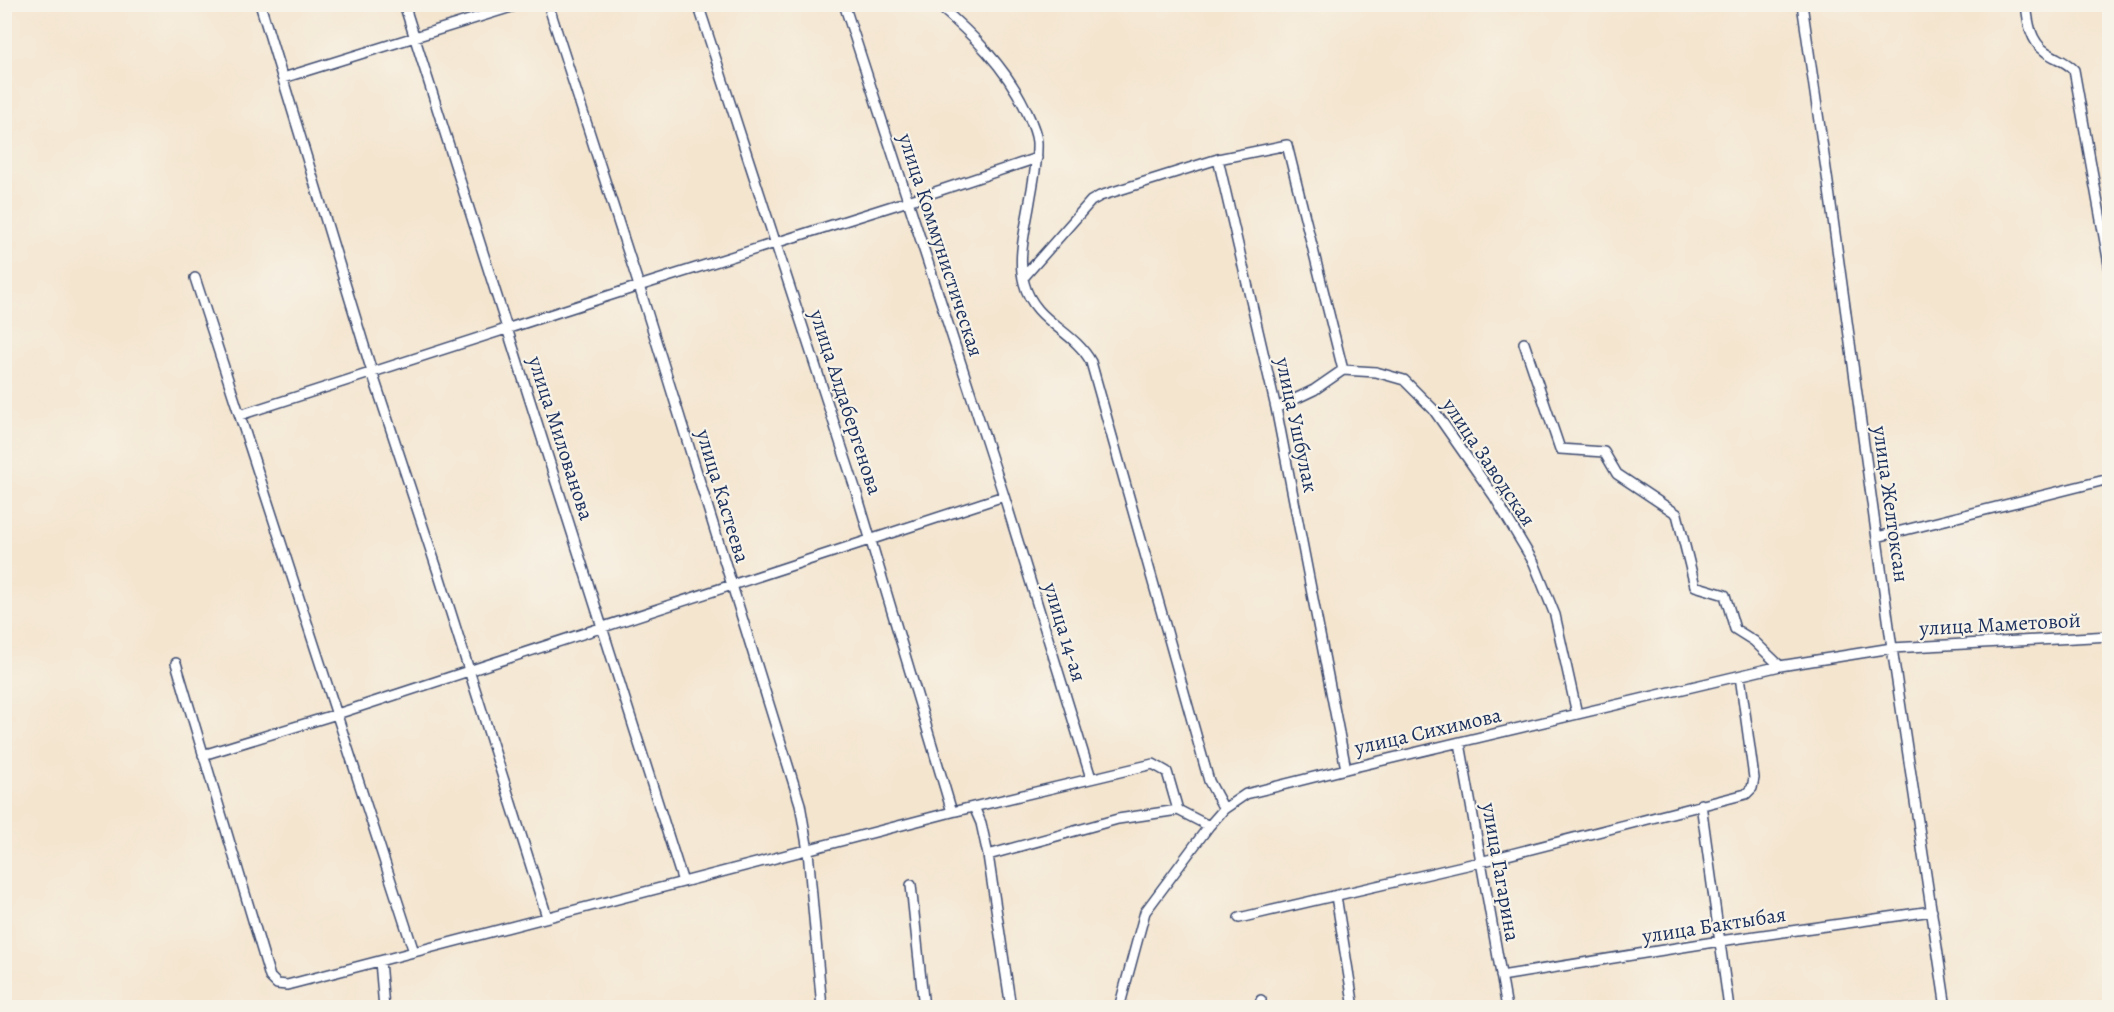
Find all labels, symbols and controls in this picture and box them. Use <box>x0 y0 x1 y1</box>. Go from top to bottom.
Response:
street label: улица Коммунистическая <box>891 129 990 360</box>
street label: улица Алдабергенова <box>803 305 889 498</box>
street label: улица Милованова <box>521 351 601 524</box>
street label: улица Ушбулак <box>1269 354 1325 495</box>
street label: улица Заводская <box>1435 392 1542 532</box>
street label: улица Желтоксан <box>1866 423 1916 584</box>
street label: улица Кастеева <box>689 425 757 566</box>
street label: улица 14-ая <box>1036 578 1093 685</box>
street label: улица Маметовой <box>1918 606 2081 642</box>
street label: улица Сихимова <box>1351 700 1504 762</box>
street label: улица Гагарина <box>1475 800 1527 944</box>
street label: улица Бактыбая <box>1639 900 1788 950</box>

